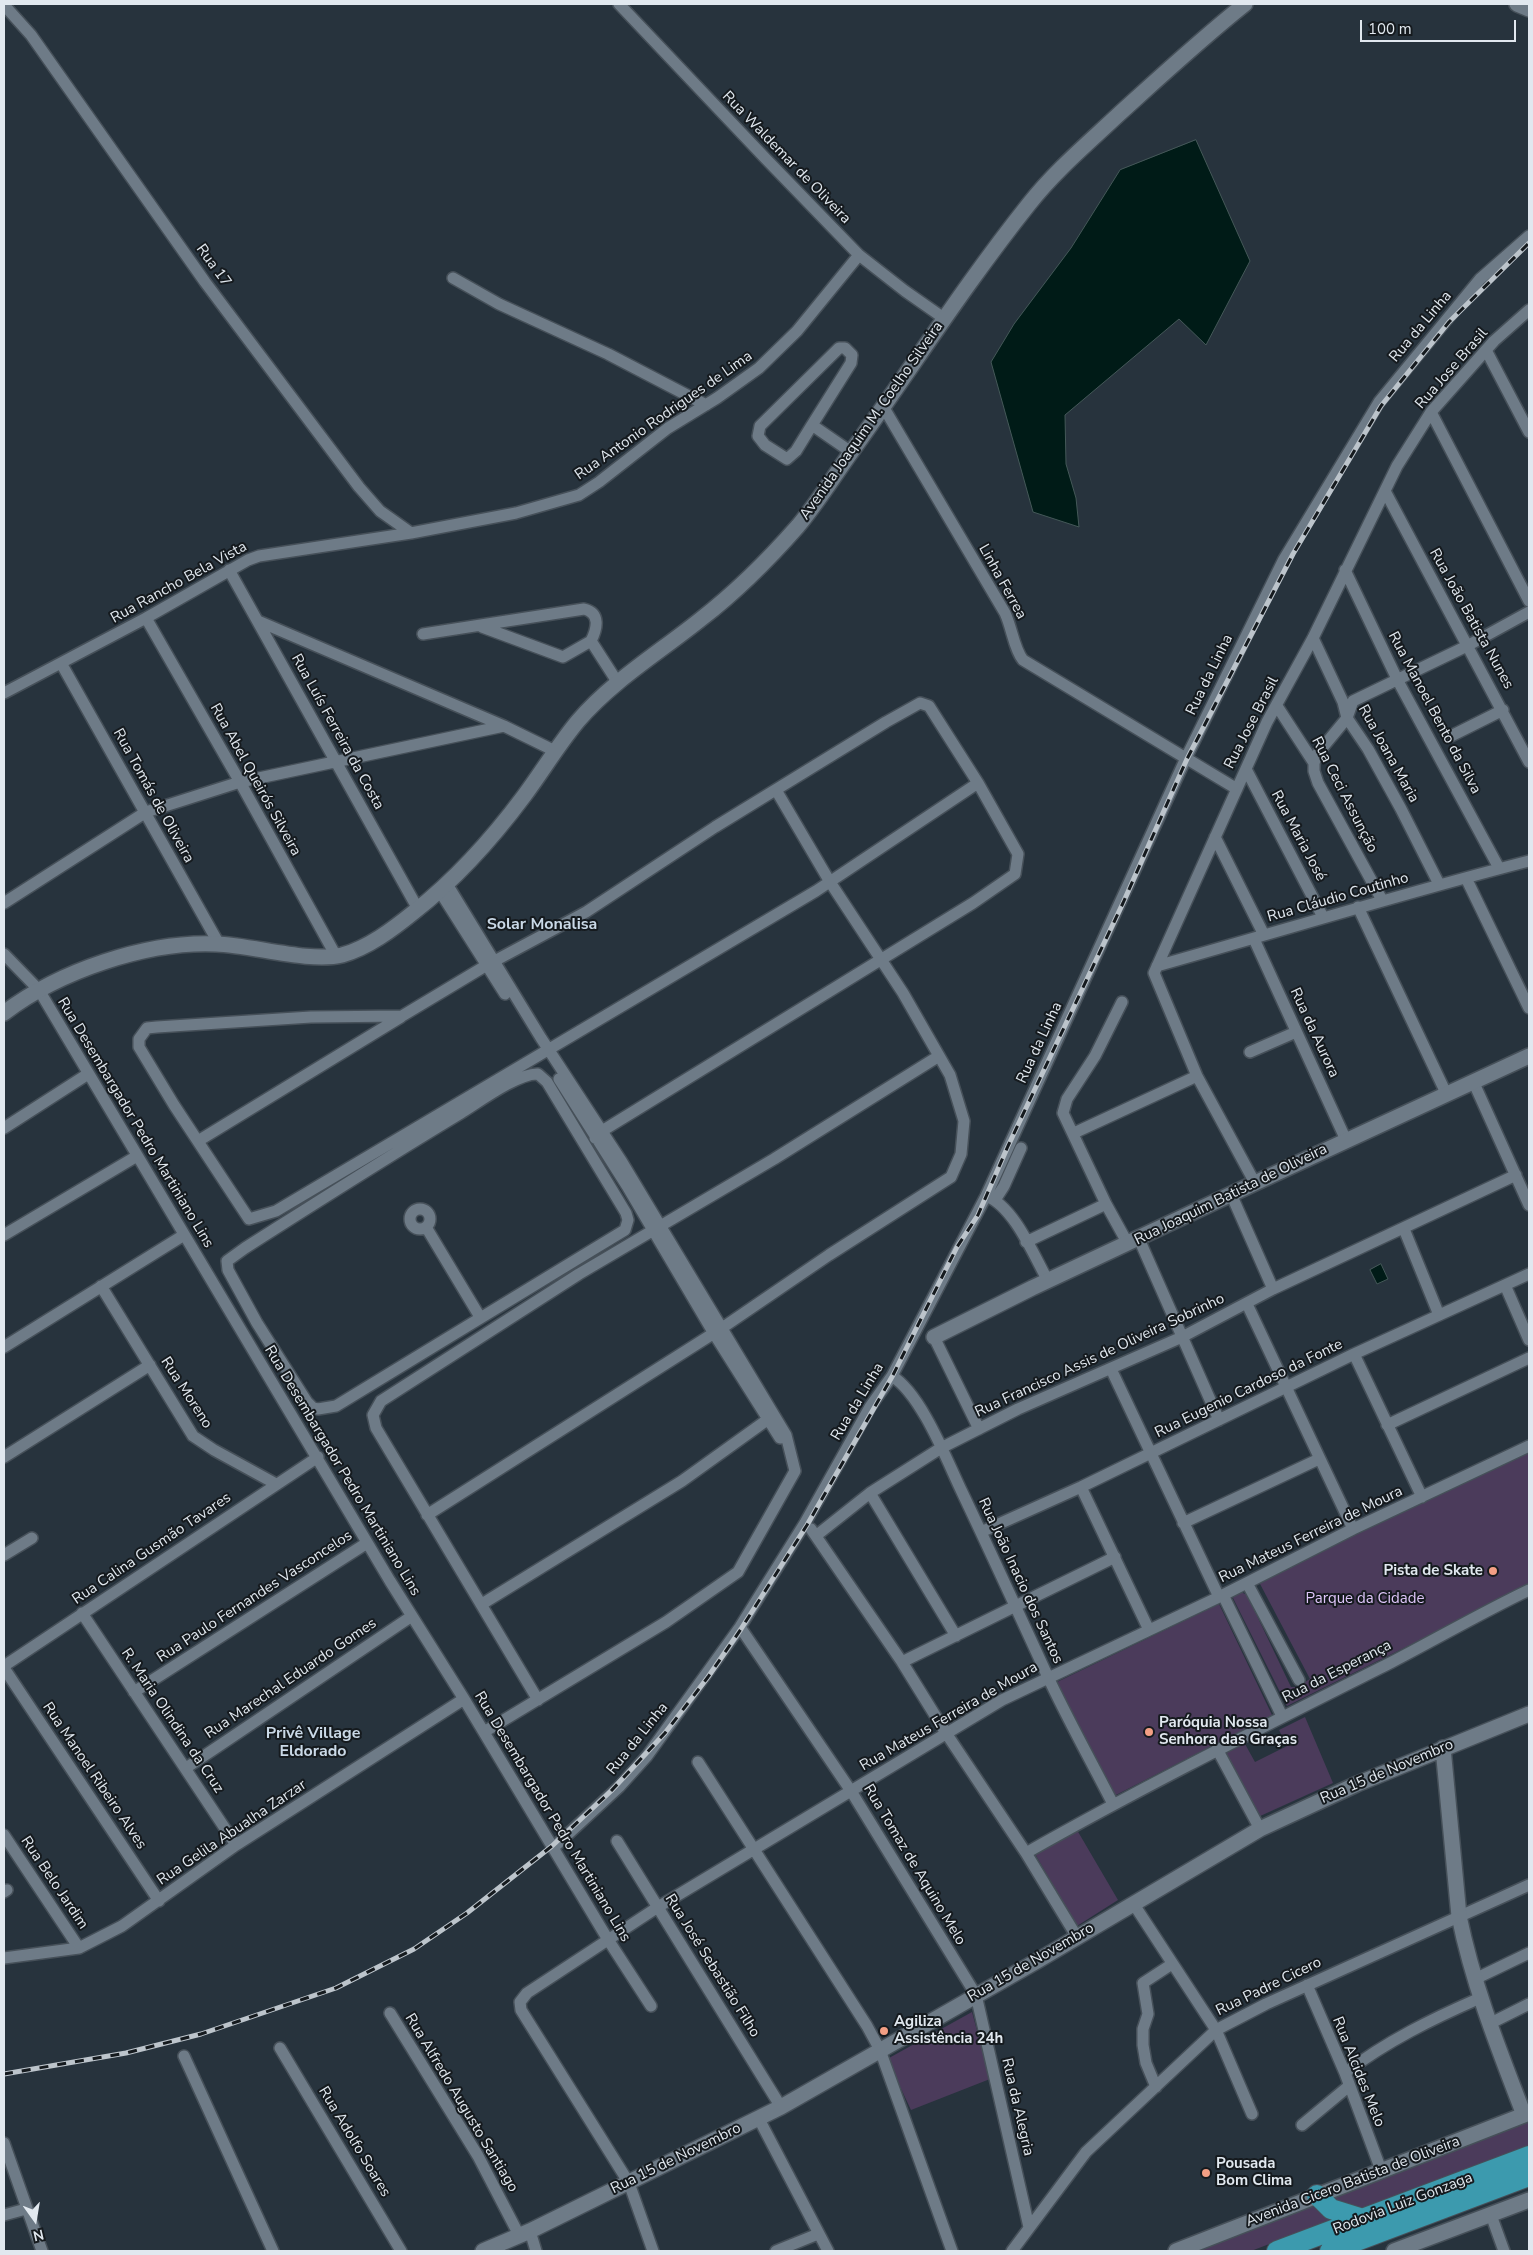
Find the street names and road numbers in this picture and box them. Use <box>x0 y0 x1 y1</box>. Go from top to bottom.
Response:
street label: Rua Waldemar de Oliveira <box>718 88 854 228</box>
street label: Rua 17 <box>192 241 234 291</box>
street label: Rua da Linha <box>1386 288 1456 366</box>
street label: Avenida Joaquim M. Coelho Silveira <box>796 319 948 523</box>
street label: Rua Jose Brasil <box>1412 325 1492 413</box>
street label: Rua Antonio Rodrigues de Lima <box>572 348 756 484</box>
street label: Rua Rancho Bela Vista <box>108 538 250 628</box>
street label: Linha Ferrea <box>974 541 1030 623</box>
street label: Rua João Batista Nunes <box>1425 546 1517 692</box>
street label: Rua Manoel Bento da Silva <box>1384 629 1484 797</box>
street label: Rua da Linha <box>1183 632 1237 718</box>
street label: Rua Luís Ferreira da Costa <box>287 651 387 813</box>
street label: Rua Jose Brasil <box>1221 674 1283 772</box>
street label: Rua Abel Queirós Silveira <box>206 701 304 859</box>
street label: Rua Joana Maria <box>1354 702 1422 806</box>
street label: Rua Tomás de Oliveira <box>109 726 197 866</box>
street label: Rua Ceci Assunção <box>1307 734 1381 856</box>
street label: Rua Maria José <box>1267 788 1329 884</box>
street label: Rua Cláudio Coutinho <box>1265 869 1411 927</box>
street label: Rua da Aurora <box>1285 985 1343 1081</box>
street label: Rua Desembargador Pedro Martiniano Lins <box>53 994 217 1252</box>
street label: Rua da Linha <box>1013 1000 1067 1086</box>
street label: Rua Joaquim Batista de Oliveira <box>1132 1140 1330 1250</box>
street label: Rua Francisco Assis de Oliveira Sobrinho <box>972 1290 1228 1422</box>
street label: Rua Eugenio Cardoso da Fonte <box>1152 1336 1346 1442</box>
street label: Rua Desembargador Pedro Martiniano Lins <box>260 1342 424 1600</box>
street label: Rua Moreno <box>156 1354 216 1432</box>
street label: Rua da Linha <box>828 1360 888 1444</box>
street label: Rua Mateus Ferreira de Moura <box>1216 1483 1406 1587</box>
street label: Rua Calina Gusmão Tavares <box>69 1489 235 1609</box>
street label: Rua João Inacio dos Santos <box>974 1495 1066 1667</box>
street label: Rua Paulo Fernandes Vasconcelos <box>154 1527 356 1667</box>
street label: Rua Marechal Eduardo Gomes <box>202 1615 380 1743</box>
street label: Rua da Esperança <box>1279 1637 1395 1707</box>
street label: R. Maria Olindina da Cruz <box>117 1645 227 1797</box>
street label: Rua Mateus Ferreira de Moura <box>857 1659 1041 1775</box>
street label: Rua Desembargador Pedro Martiniano Lins <box>470 1688 634 1946</box>
street label: Rua Manoel Ribeiro Alves <box>38 1699 150 1853</box>
street label: Rua da Linha <box>603 1699 673 1779</box>
street label: Rua 15 de Novembro <box>1318 1736 1456 1808</box>
street label: Rua Gelila Abualha Zarzar <box>154 1776 310 1890</box>
street label: Rua Tomaz de Aquino Melo <box>859 1781 969 1949</box>
street label: Rua Belo Jardim <box>16 1833 92 1933</box>
street label: Rua José Sebastião Filho <box>661 1891 763 2041</box>
street label: Rua 15 de Novembro <box>965 1920 1097 2006</box>
street label: Rua Padre Cicero <box>1213 1954 1325 2020</box>
street label: Rua Alfredo Augusto Santiago <box>400 2010 522 2196</box>
street label: Rua Alcides Melo <box>1328 2014 1388 2130</box>
street label: Rua da Alegria <box>997 2056 1037 2158</box>
street label: Rua Adolfo Soares <box>314 2084 394 2200</box>
street label: Rua 15 de Novembro <box>608 2120 744 2198</box>
street label: Avenida Cicero Batista de Oliveira <box>1243 2133 1463 2231</box>
street label: Rodovia Luiz Gonzaga <box>1331 2169 1475 2239</box>

